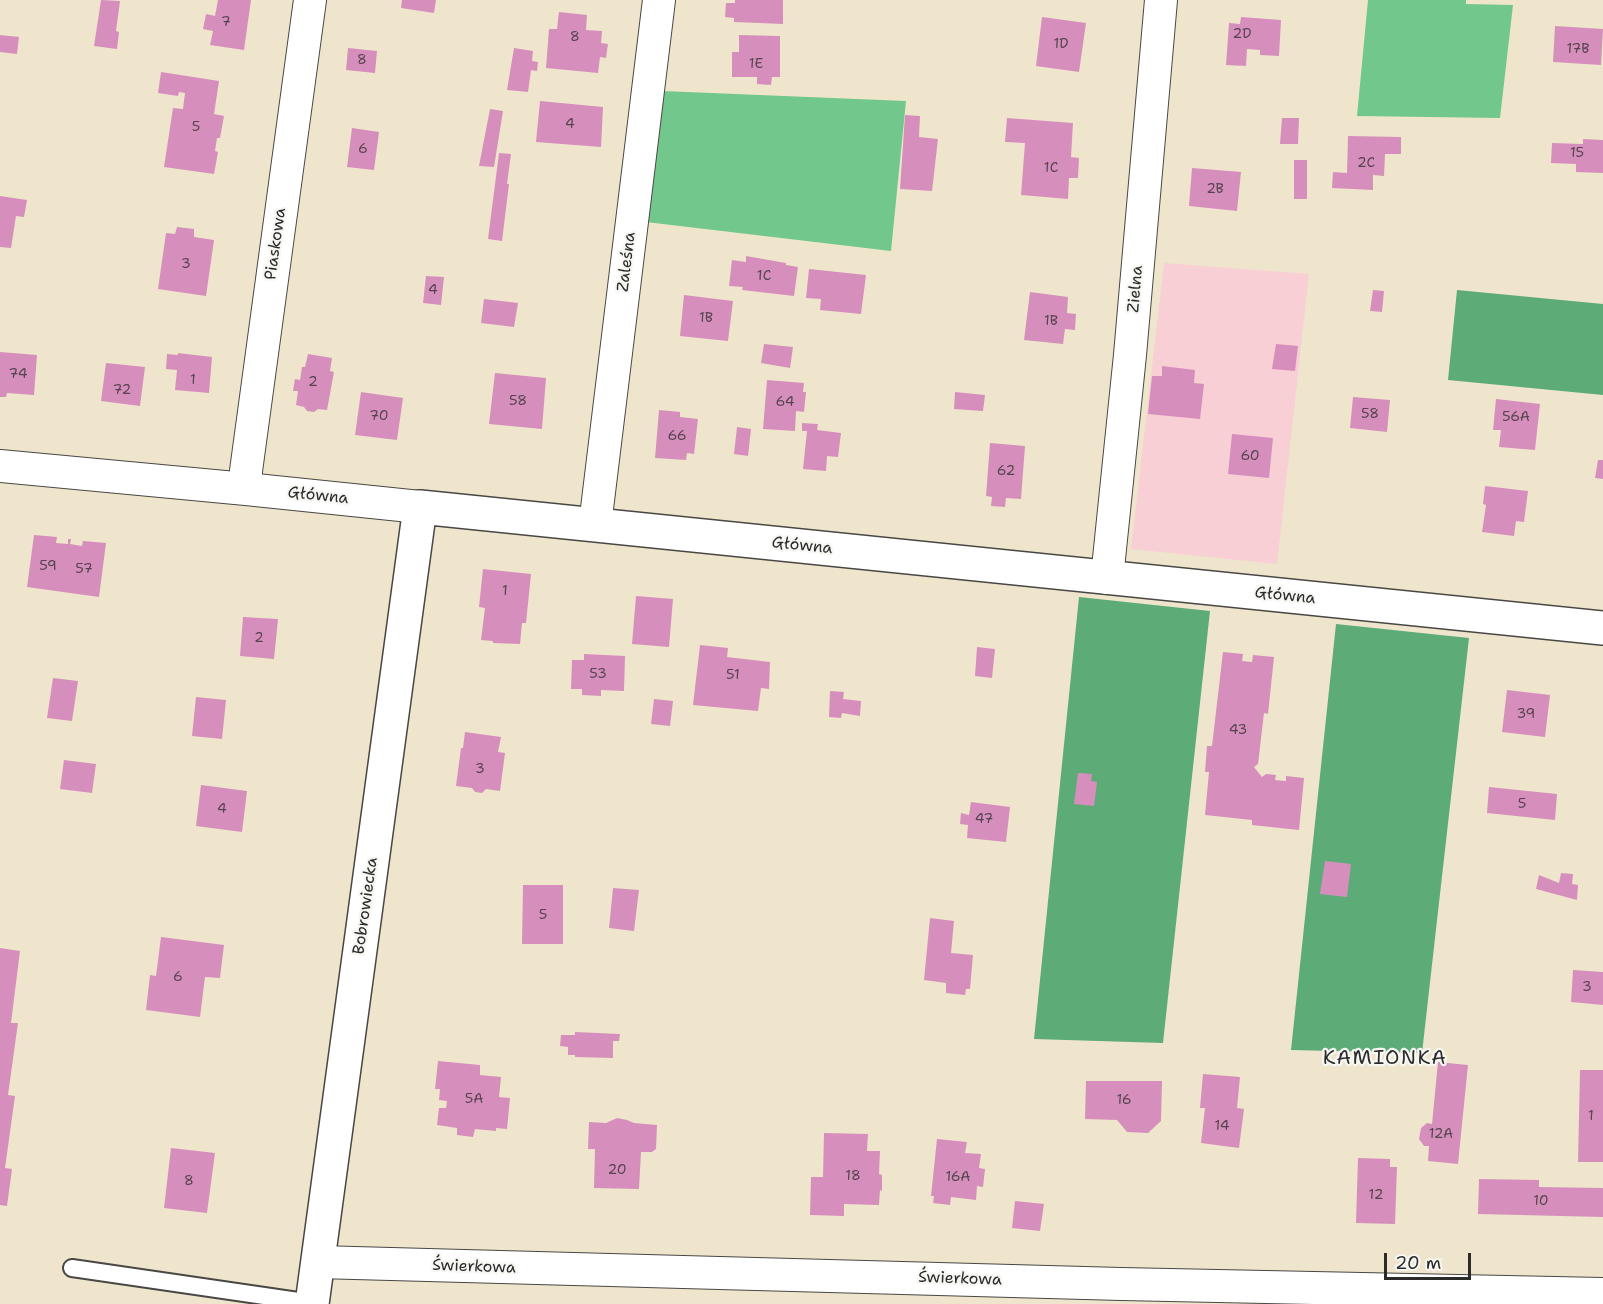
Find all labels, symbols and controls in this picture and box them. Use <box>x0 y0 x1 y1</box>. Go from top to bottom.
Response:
house number: 7 <box>221 14 231 30</box>
house number: 2D <box>1233 26 1251 42</box>
house number: 8 <box>570 29 580 45</box>
house number: 1D <box>1053 36 1069 52</box>
house number: 17B <box>1566 41 1590 57</box>
house number: 8 <box>357 52 367 68</box>
house number: 1E <box>749 56 763 72</box>
house number: 4 <box>565 116 575 132</box>
house number: 5 <box>192 119 200 135</box>
house number: 6 <box>358 141 368 157</box>
house number: 15 <box>1570 145 1584 161</box>
house number: 2C <box>1357 155 1375 171</box>
house number: 1C <box>1044 160 1058 176</box>
house number: 2B <box>1206 181 1224 197</box>
street label: Piaskowa <box>261 207 291 281</box>
street label: Zaleśna <box>614 231 640 293</box>
house number: 3 <box>181 256 191 272</box>
street label: Zielna <box>1124 265 1148 313</box>
house number: 1C <box>757 268 771 284</box>
house number: 4 <box>428 282 438 298</box>
house number: 1B <box>699 310 713 326</box>
house number: 1B <box>1044 313 1058 329</box>
house number: 74 <box>9 366 27 382</box>
house number: 1 <box>190 372 196 388</box>
house number: 2 <box>308 374 318 390</box>
house number: 72 <box>113 382 131 398</box>
house number: 58 <box>509 393 527 409</box>
house number: 64 <box>775 394 795 410</box>
house number: 58 <box>1361 406 1379 422</box>
house number: 70 <box>369 408 389 424</box>
house number: 56A <box>1502 409 1530 425</box>
house number: 66 <box>667 428 687 444</box>
house number: 60 <box>1240 448 1260 464</box>
house number: 62 <box>997 463 1015 479</box>
street label: Główna <box>287 483 349 509</box>
street label: Główna <box>771 533 833 559</box>
house number: 59 <box>39 558 57 574</box>
house number: 57 <box>75 561 93 577</box>
house number: 1 <box>502 583 508 599</box>
street label: Główna <box>1254 583 1316 609</box>
house number: 2 <box>254 630 264 646</box>
house number: 53 <box>589 666 607 682</box>
house number: 51 <box>726 667 740 683</box>
house number: 39 <box>1517 706 1535 722</box>
house number: 43 <box>1229 722 1247 738</box>
house number: 3 <box>475 761 485 777</box>
house number: 5 <box>1518 796 1526 812</box>
house number: 4 <box>217 801 227 817</box>
house number: 47 <box>975 811 993 827</box>
street label: Bobrowiecka <box>350 856 382 956</box>
house number: 5 <box>539 907 547 923</box>
house number: 6 <box>173 969 183 985</box>
house number: 3 <box>1582 979 1592 995</box>
district label: KAMIONKA <box>1323 1047 1447 1071</box>
house number: 5A <box>465 1091 483 1107</box>
house number: 16 <box>1116 1092 1132 1108</box>
house number: 1 <box>1588 1108 1594 1124</box>
house number: 14 <box>1214 1118 1230 1134</box>
house number: 12A <box>1429 1126 1453 1142</box>
house number: 20 <box>607 1162 627 1178</box>
house number: 18 <box>845 1168 861 1184</box>
house number: 16A <box>945 1169 971 1185</box>
house number: 8 <box>184 1173 194 1189</box>
house number: 12 <box>1369 1187 1383 1203</box>
house number: 10 <box>1533 1193 1549 1209</box>
scale bar <box>1387 1241 1474 1279</box>
text: 20 m <box>1395 1251 1441 1275</box>
street label: Świerkowa <box>432 1256 516 1278</box>
street label: Świerkowa <box>918 1268 1002 1290</box>

